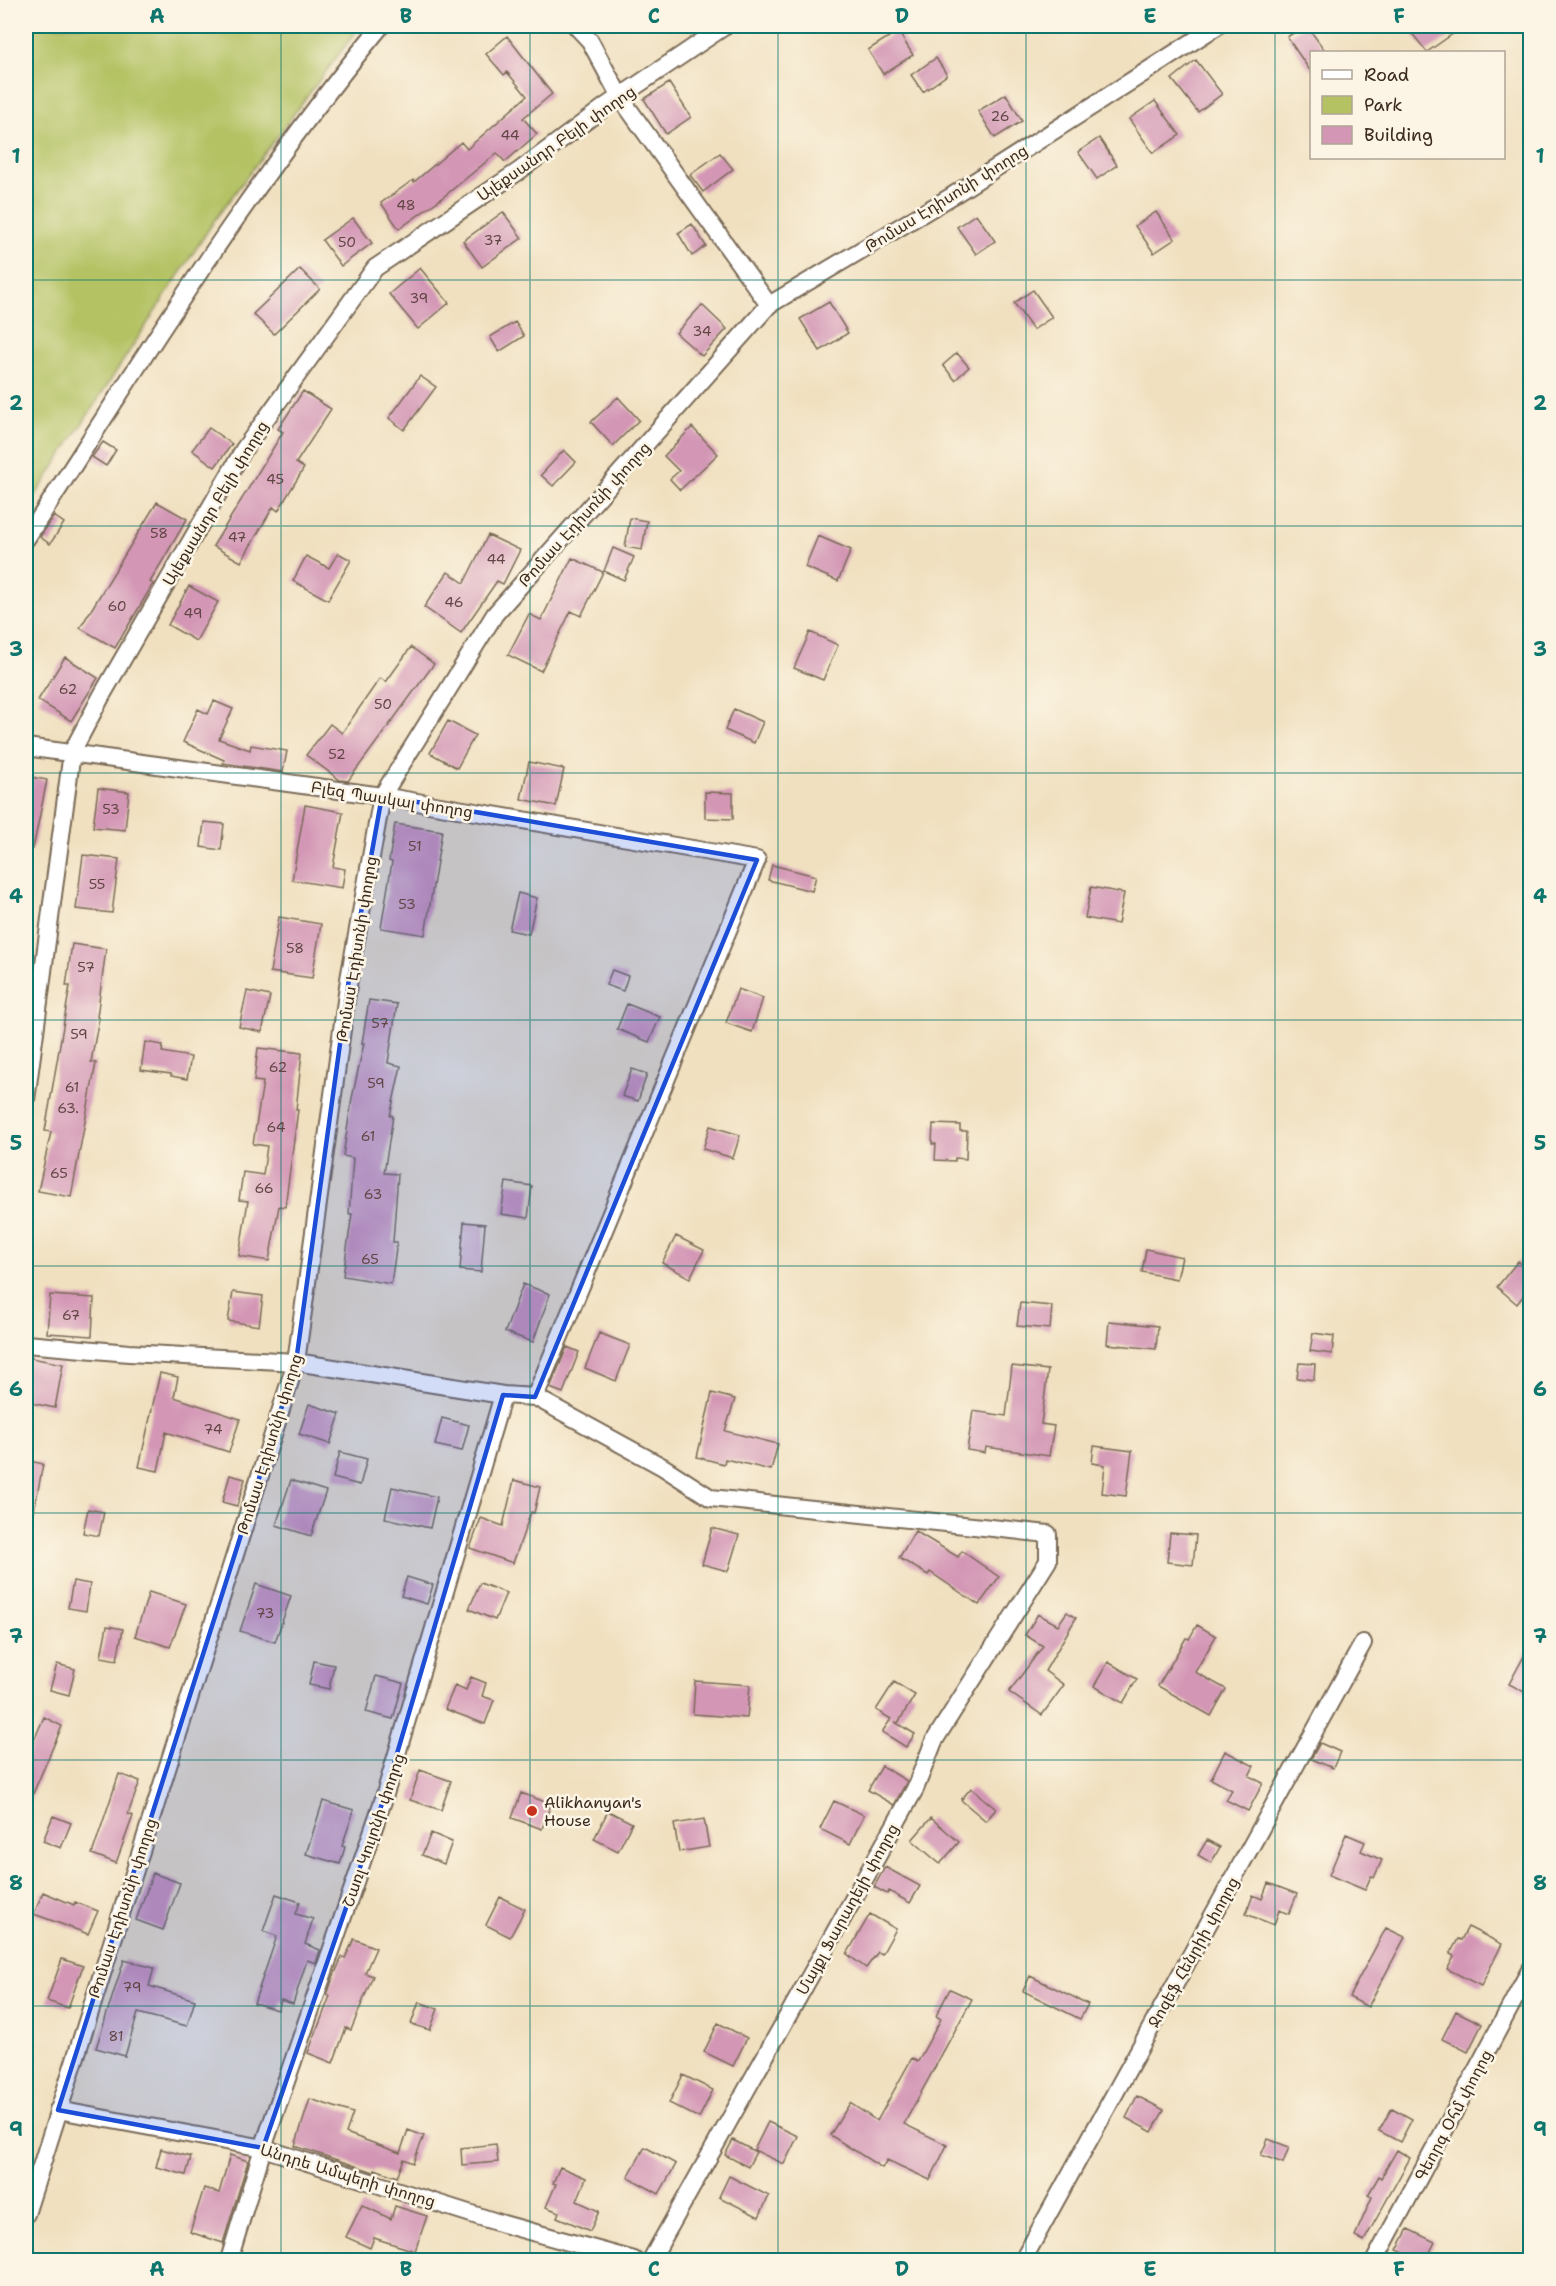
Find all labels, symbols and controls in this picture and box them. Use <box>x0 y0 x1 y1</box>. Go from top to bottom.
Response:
text: A <box>149 3 165 29</box>
text: B <box>400 3 412 29</box>
text: C <box>648 3 660 29</box>
text: D <box>895 3 909 29</box>
text: E <box>1143 3 1157 29</box>
text: F <box>1393 3 1405 29</box>
legend <box>1310 51 1505 159</box>
text: Road <box>1364 63 1409 87</box>
street label: Ալեքսանդր Բելի փողոց <box>473 81 640 206</box>
text: Park <box>1364 93 1403 117</box>
house number: 26 <box>991 107 1010 125</box>
text: Building <box>1364 123 1433 147</box>
house number: 44 <box>500 126 520 144</box>
street label: Թոմաս Էդիսոնի փողոց <box>861 140 1032 257</box>
text: 1 <box>11 143 21 169</box>
text: 1 <box>1535 143 1545 169</box>
house number: 48 <box>396 196 416 214</box>
house number: 37 <box>484 231 502 249</box>
house number: 50 <box>338 233 356 251</box>
house number: 39 <box>410 289 428 307</box>
house number: 34 <box>692 322 712 340</box>
text: 2 <box>9 390 23 416</box>
text: 2 <box>1533 390 1547 416</box>
street label: Ալեքսանդր Բելի փողոց <box>158 417 273 590</box>
street label: Թոմաս Էդիսոնի փողոց <box>514 437 655 591</box>
house number: 45 <box>266 470 284 488</box>
house number: 58 <box>150 524 168 542</box>
house number: 47 <box>228 528 246 546</box>
house number: 44 <box>486 550 506 568</box>
house number: 46 <box>444 593 464 611</box>
house number: 60 <box>107 597 127 615</box>
house number: 49 <box>184 604 203 622</box>
text: 3 <box>9 636 23 662</box>
text: 3 <box>1533 636 1547 662</box>
house number: 62 <box>59 680 77 698</box>
house number: 50 <box>374 695 392 713</box>
house number: 52 <box>328 745 346 763</box>
street label: Բլեզ Պասկալ փողոց <box>309 776 474 823</box>
house number: 53 <box>102 800 120 818</box>
house number: 51 <box>408 837 422 855</box>
street label: Թոմաս Էդիսոնի փողոց <box>331 854 382 1044</box>
house number: 55 <box>89 875 105 893</box>
text: 4 <box>9 883 23 909</box>
text: 4 <box>1533 883 1547 909</box>
house number: 53 <box>398 895 416 913</box>
house number: 58 <box>286 939 304 957</box>
house number: 57 <box>77 958 95 976</box>
house number: 57 <box>371 1014 389 1032</box>
house number: 59 <box>70 1025 88 1043</box>
house number: 62 <box>269 1058 287 1076</box>
house number: 59 <box>367 1074 385 1092</box>
house number: 61 <box>65 1078 79 1096</box>
house number: 63. <box>57 1099 79 1117</box>
house number: 64 <box>266 1118 286 1136</box>
house number: 61 <box>361 1127 375 1145</box>
text: 5 <box>10 1130 22 1156</box>
text: 5 <box>1534 1130 1546 1156</box>
house number: 65 <box>50 1164 68 1182</box>
house number: 66 <box>254 1179 274 1197</box>
house number: 63 <box>364 1185 382 1203</box>
house number: 65 <box>361 1250 379 1268</box>
house number: 67 <box>62 1306 80 1324</box>
street label: Թոմաս Էդիսոնի փողոց <box>232 1351 307 1537</box>
text: 6 <box>9 1376 23 1402</box>
text: 6 <box>1533 1376 1547 1402</box>
house number: 74 <box>204 1420 223 1438</box>
house number: 73 <box>256 1604 274 1622</box>
text: 7 <box>9 1623 23 1649</box>
text: 7 <box>1533 1623 1547 1649</box>
street label: Շառլ Կուլոնի փողոց <box>337 1750 410 1910</box>
place label: Alikhanyan's House <box>544 1792 642 1831</box>
marker: Alikhanyan's House <box>525 1804 539 1818</box>
street label: Թոմաս Էդիսոնի փողոց <box>83 1815 162 2001</box>
street label: Մայքլ Ֆարադեյի փողոց <box>792 1820 903 1999</box>
text: 8 <box>9 1870 23 1896</box>
text: 8 <box>1533 1870 1547 1896</box>
street label: Ջոզեֆ Հենրիի փողոց <box>1143 1873 1244 2031</box>
house number: 79 <box>122 1978 142 1996</box>
house number: 81 <box>108 2027 124 2045</box>
street label: Գեորգ Օհմ փողոց <box>1410 2046 1497 2185</box>
text: 9 <box>9 2116 23 2142</box>
text: 9 <box>1533 2116 1547 2142</box>
street label: Անդրե Ամպերի փողոց <box>258 2139 438 2212</box>
text: A <box>149 2256 165 2282</box>
text: B <box>400 2256 412 2282</box>
text: C <box>648 2256 660 2282</box>
text: D <box>895 2256 909 2282</box>
text: E <box>1143 2256 1157 2282</box>
text: F <box>1393 2256 1405 2282</box>

